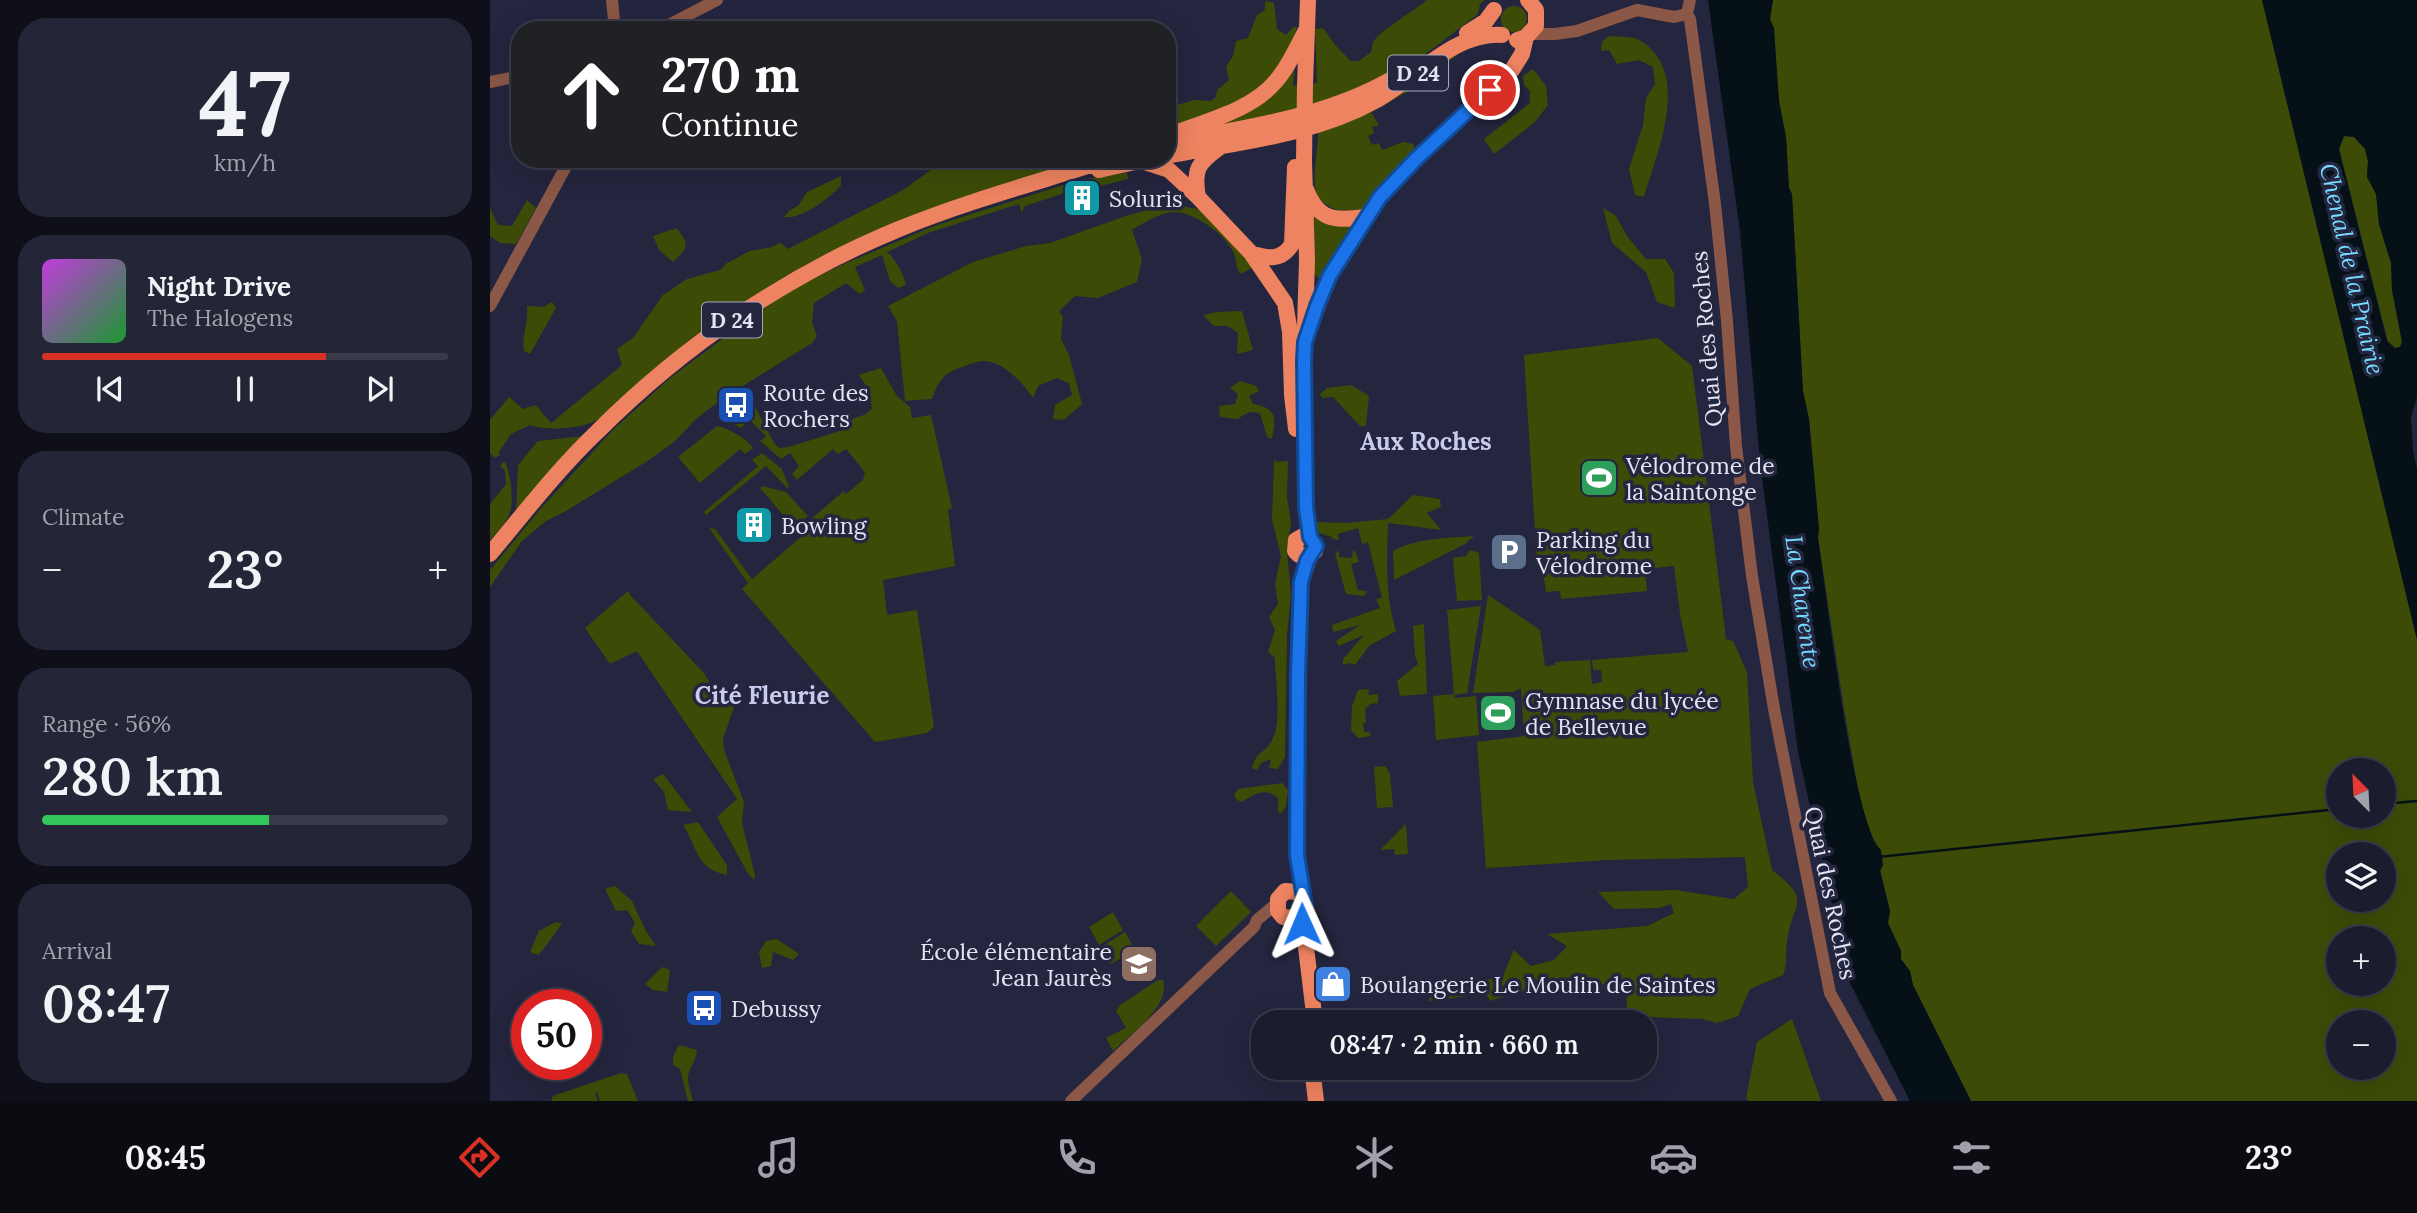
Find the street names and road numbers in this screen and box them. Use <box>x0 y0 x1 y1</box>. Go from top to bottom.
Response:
road number: D 24 <box>1388 56 1448 90</box>
street label: Quai des Roches <box>1684 250 1728 428</box>
road number: D 24 <box>702 302 762 338</box>
street label: Quai des Roches <box>1798 804 1864 982</box>

